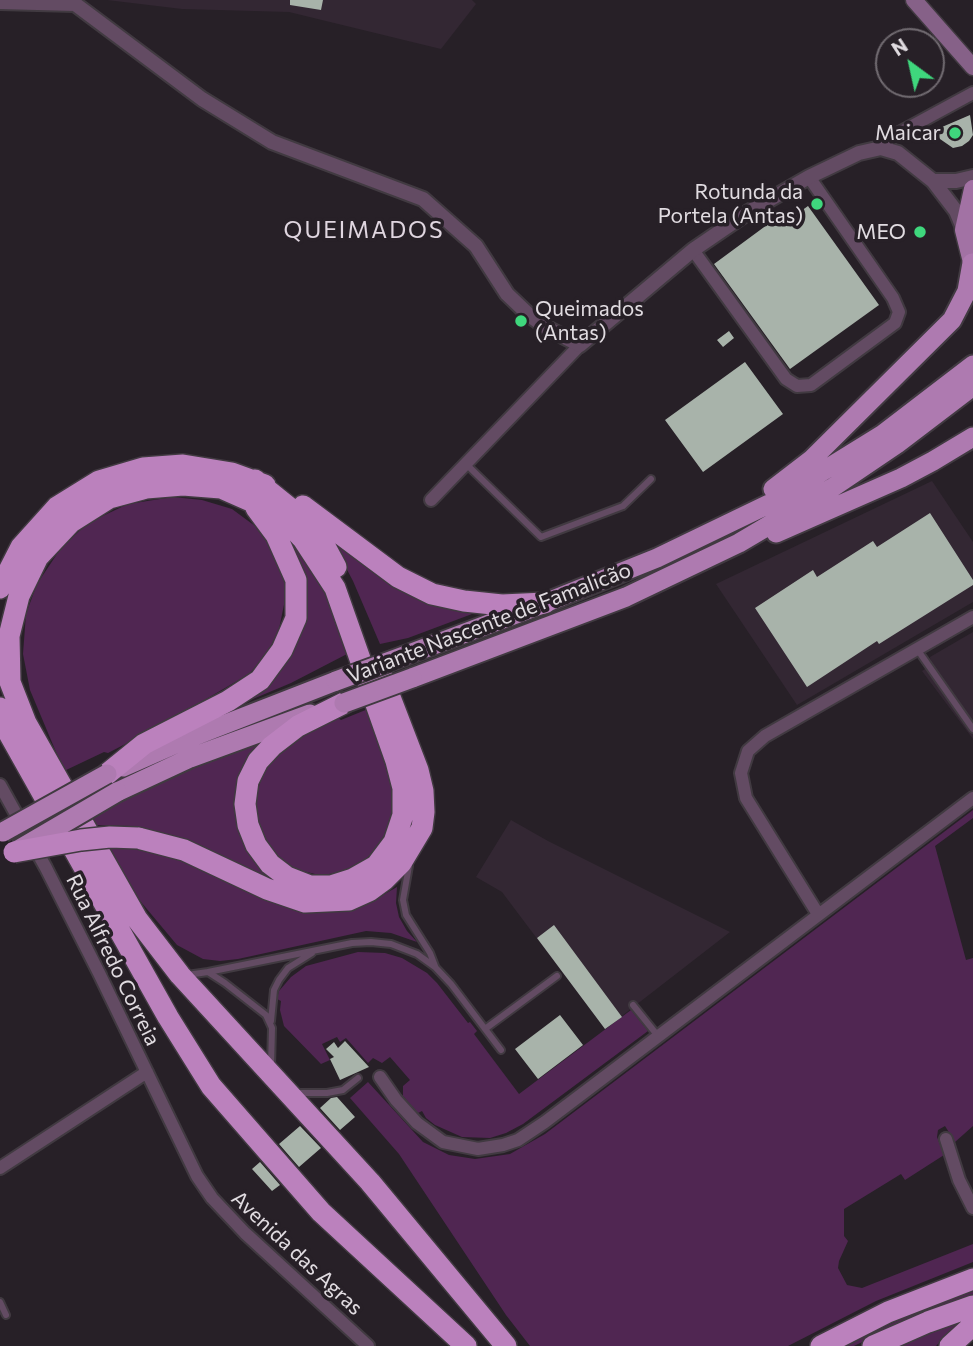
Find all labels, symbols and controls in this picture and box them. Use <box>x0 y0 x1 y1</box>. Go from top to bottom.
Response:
north arrow <box>875 28 945 98</box>
text: N <box>887 33 912 60</box>
place label: Maicar <box>875 120 941 146</box>
marker: Maicar <box>947 125 963 141</box>
place label: Rotunda da Portela (Antas) <box>658 179 803 229</box>
marker: Rotunda da Portela (Antas) <box>809 196 825 212</box>
district label: QUEIMADOS <box>285 216 443 244</box>
place label: MEO <box>856 219 906 245</box>
marker: MEO <box>912 224 928 240</box>
place label: Queimados (Antas) <box>535 296 644 346</box>
marker: Queimados (Antas) <box>513 313 529 329</box>
street label: Variante Nascente de Famalicão <box>344 557 634 689</box>
street label: Rua Alfredo Correia <box>61 870 165 1050</box>
street label: Avenida das Agras <box>226 1186 368 1320</box>

